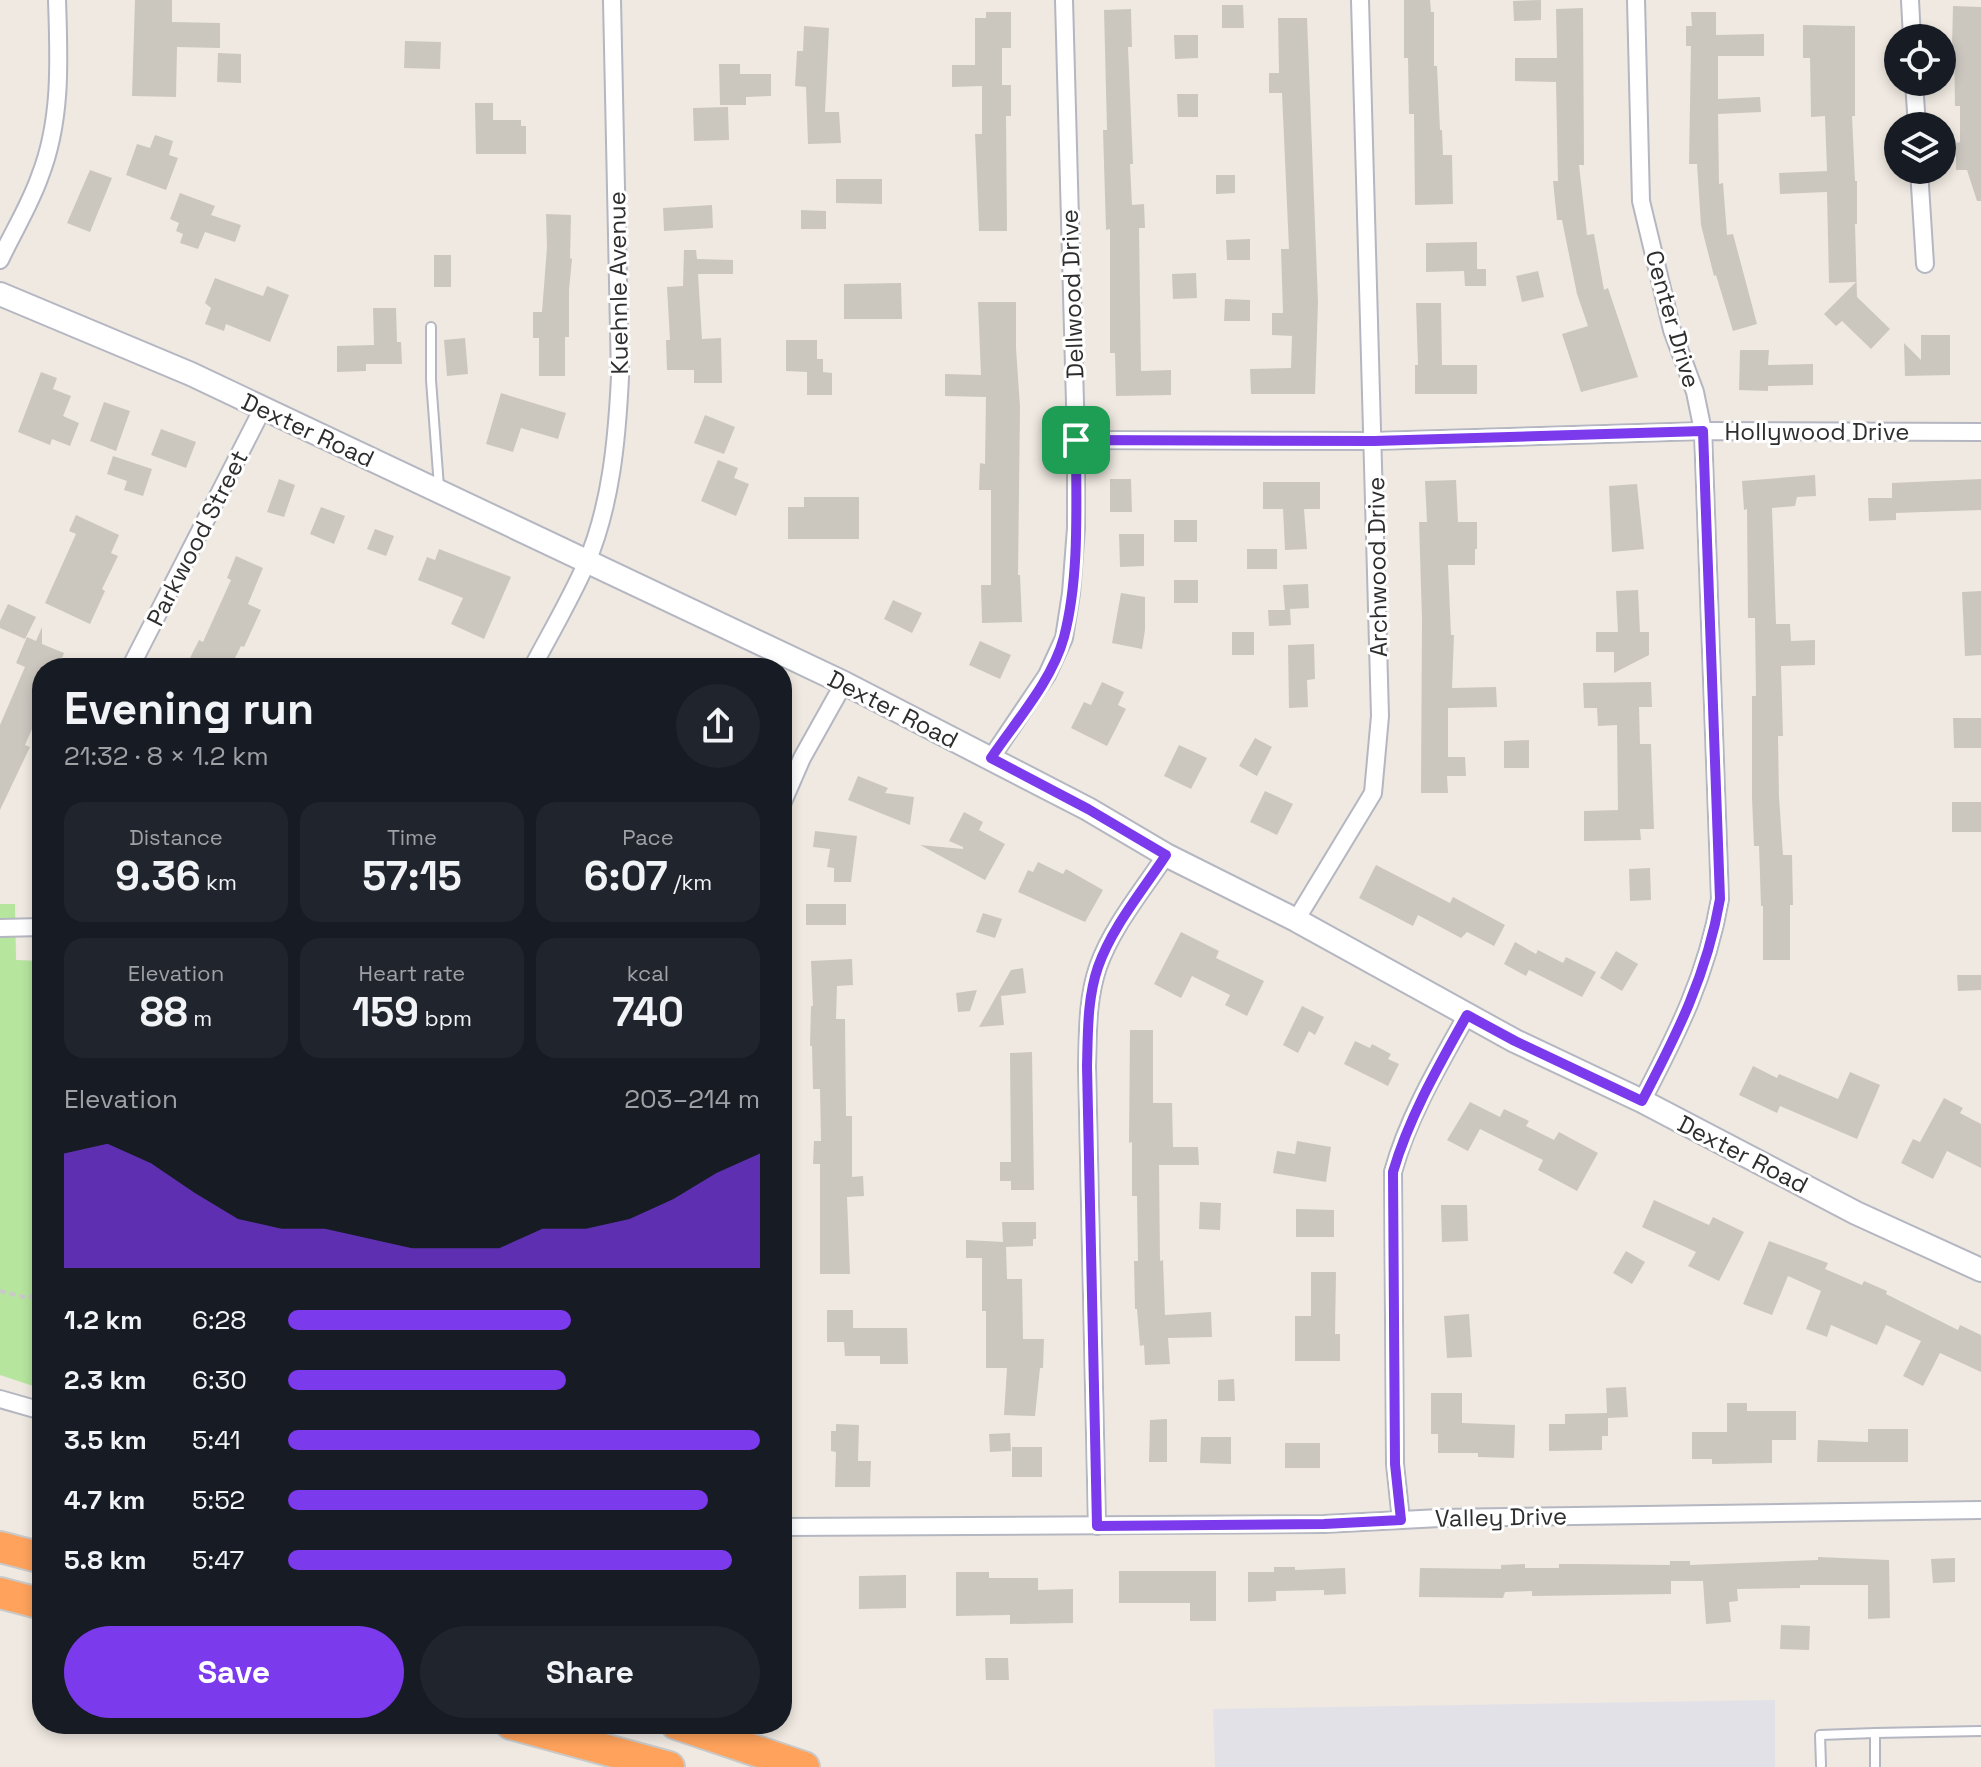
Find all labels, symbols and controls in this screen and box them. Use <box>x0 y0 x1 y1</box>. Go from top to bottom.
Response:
map controls <box>1884 24 1956 184</box>
button: locate <box>1884 24 1956 96</box>
button: layers <box>1884 112 1956 184</box>
street label: Kuehnle Avenue <box>601 191 635 375</box>
street label: Dellwood Drive <box>1054 209 1090 379</box>
street label: Center Drive <box>1639 247 1707 391</box>
street label: Dexter Road <box>237 386 379 474</box>
pin <box>1042 406 1110 474</box>
street label: Hollywood Drive <box>1725 416 1909 447</box>
icon: arrive <box>1054 418 1098 462</box>
street label: Parkwood Street <box>139 445 255 631</box>
street label: Archwood Drive <box>1360 477 1394 657</box>
street label: Dexter Road <box>822 663 964 755</box>
text: Evening run <box>64 681 314 737</box>
button: share <box>676 684 760 768</box>
text: 21:32 · 8 × 1.2 km <box>64 739 269 773</box>
text: Distance <box>129 823 223 851</box>
text: Time <box>387 823 437 851</box>
text: Pace <box>622 823 674 851</box>
text: 9.36 <box>115 851 200 902</box>
text: 57:15 <box>362 851 462 902</box>
text: 6:07 <box>584 851 668 902</box>
text: km <box>200 868 237 896</box>
text: /km <box>668 868 712 896</box>
text: Elevation <box>128 959 224 987</box>
text: Heart rate <box>359 959 465 987</box>
text: kcal <box>627 959 669 987</box>
text: 88 <box>140 987 188 1038</box>
text: 159 <box>352 987 419 1038</box>
text: 740 <box>612 987 684 1038</box>
text: m <box>188 1004 212 1032</box>
text: bpm <box>419 1004 472 1032</box>
text: Elevation <box>64 1082 178 1116</box>
text: 203–214 m <box>624 1082 760 1116</box>
street label: Dexter Road <box>1672 1108 1814 1200</box>
text: 1.2 km <box>64 1303 142 1337</box>
text: 6:28 <box>192 1303 246 1337</box>
text: 2.3 km <box>64 1363 146 1397</box>
text: 6:30 <box>192 1363 247 1397</box>
text: 3.5 km <box>64 1423 147 1457</box>
text: 5:41 <box>192 1423 241 1457</box>
text: 4.7 km <box>64 1483 145 1517</box>
text: 5:52 <box>192 1483 245 1517</box>
street label: Valley Drive <box>1435 1500 1567 1534</box>
text: 5.8 km <box>64 1543 146 1577</box>
text: 5:47 <box>192 1543 244 1577</box>
button: Save <box>64 1626 404 1718</box>
button: Share <box>420 1626 760 1718</box>

